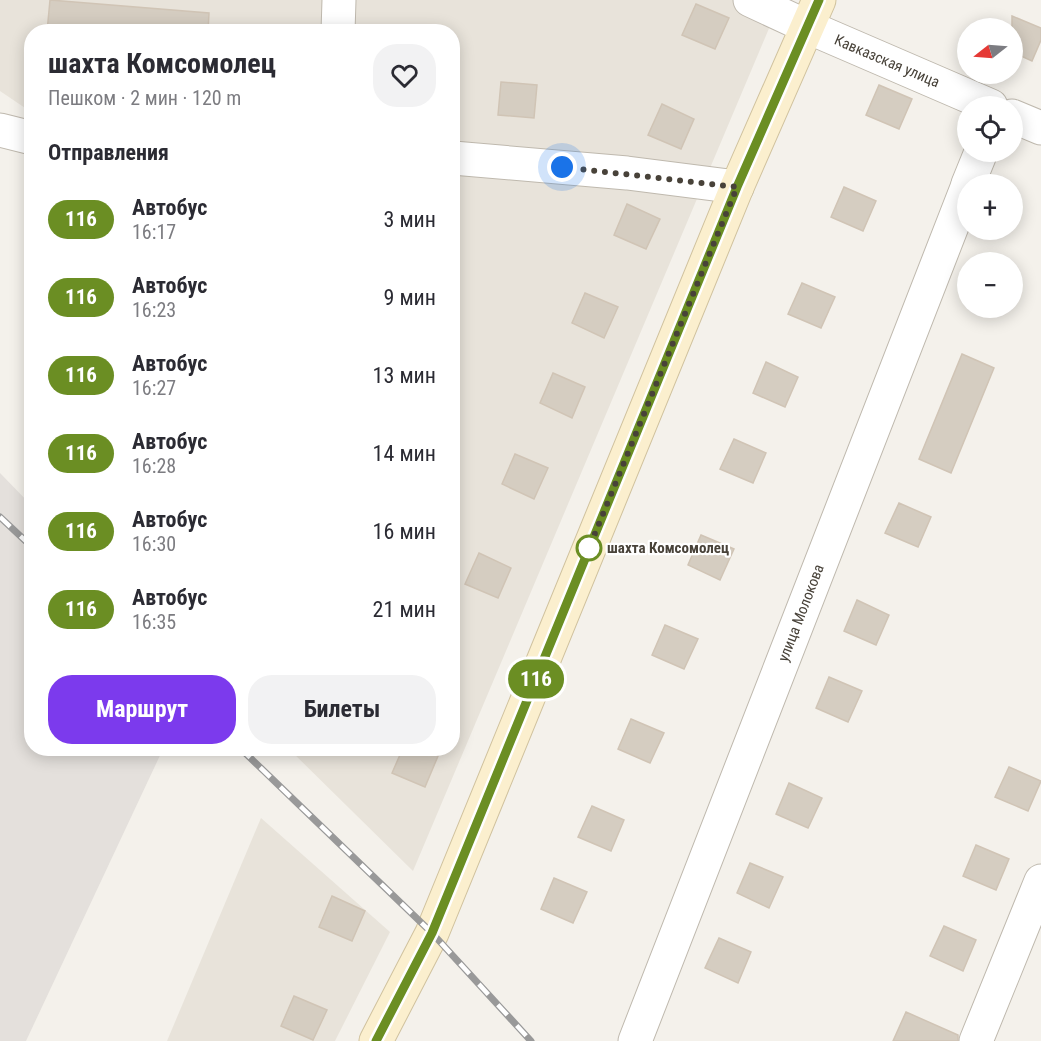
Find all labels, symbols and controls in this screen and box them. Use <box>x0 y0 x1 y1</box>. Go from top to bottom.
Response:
north arrow <box>957 18 1023 84</box>
map controls <box>957 18 1023 318</box>
street label: Кавказская улица <box>832 31 942 91</box>
button: heart <box>373 44 436 107</box>
text: шахта Комсомолец <box>48 47 276 80</box>
text: Пешком · 2 мин · 120 m <box>48 86 241 110</box>
button: locate <box>957 96 1023 162</box>
text: Отправления <box>48 140 169 165</box>
your location <box>547 152 577 182</box>
button: + <box>957 174 1023 240</box>
text: Автобус <box>132 195 207 220</box>
text: 116 <box>65 207 97 231</box>
text: 3 мин <box>383 207 436 232</box>
text: 16:17 <box>132 220 176 244</box>
button: − <box>957 252 1023 318</box>
text: Автобус <box>132 273 207 298</box>
text: 116 <box>65 285 97 309</box>
text: 9 мин <box>383 285 436 310</box>
text: 16:23 <box>132 298 176 322</box>
text: Автобус <box>132 351 207 376</box>
text: 116 <box>65 363 97 387</box>
text: 13 мин <box>373 363 436 388</box>
text: 16:27 <box>132 376 176 400</box>
text: Автобус <box>132 429 207 454</box>
text: 116 <box>65 441 97 465</box>
text: 14 мин <box>373 441 436 466</box>
text: 16:28 <box>132 454 176 478</box>
text: Автобус <box>132 507 207 532</box>
text: 116 <box>65 519 97 543</box>
text: 16 мин <box>373 519 436 544</box>
text: 16:30 <box>132 532 176 556</box>
marker: шахта Комсомолец <box>576 535 602 561</box>
place label: шахта Комсомолец <box>607 539 729 557</box>
street label: улица Молокова <box>774 562 828 664</box>
text: Автобус <box>132 585 207 610</box>
text: 116 <box>65 597 97 621</box>
text: 21 мин <box>373 597 436 622</box>
text: 16:35 <box>132 610 176 634</box>
line badge: 116 <box>502 660 570 698</box>
text: 116 <box>520 667 552 691</box>
button: Маршрут <box>48 675 236 744</box>
button: Билеты <box>248 675 436 744</box>

